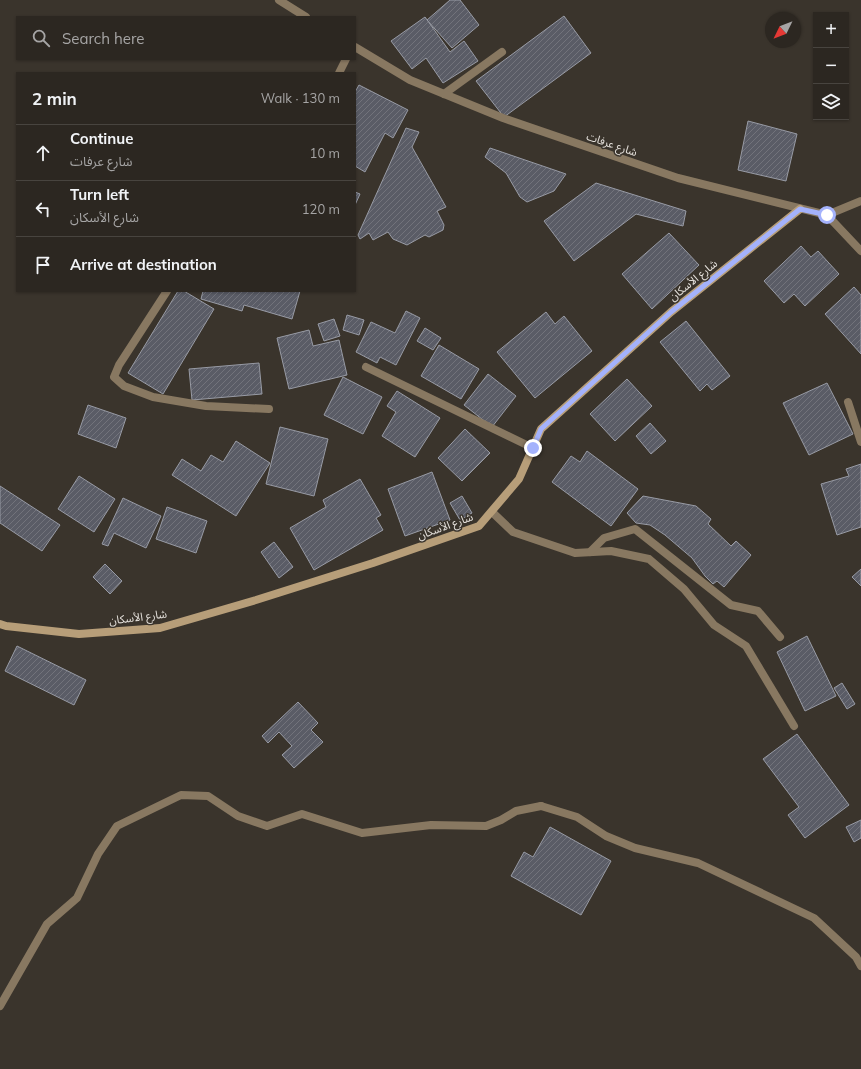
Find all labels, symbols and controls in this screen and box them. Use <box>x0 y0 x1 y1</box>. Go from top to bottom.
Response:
north arrow <box>765 12 801 48</box>
map controls <box>813 12 849 120</box>
button: + <box>813 12 849 48</box>
search box <box>16 16 356 60</box>
icon: search <box>30 27 52 49</box>
text: Search here <box>62 29 144 48</box>
button: − <box>813 48 849 84</box>
button: layers <box>813 84 849 120</box>
text: 2 min <box>32 88 77 109</box>
text: Walk · 130 m <box>261 90 340 106</box>
text: Continue <box>70 129 133 148</box>
street label: شارع عرفات <box>584 129 640 160</box>
icon: ahead <box>32 142 54 164</box>
text: 10 m <box>310 145 340 161</box>
text: شارع عرفات <box>70 153 133 169</box>
text: Turn left <box>70 185 129 204</box>
icon: left <box>32 198 54 220</box>
text: 120 m <box>302 201 340 217</box>
route start <box>818 206 836 224</box>
text: شارع الأسكان <box>70 209 139 225</box>
icon: arrive <box>32 254 54 276</box>
text: Arrive at destination <box>70 255 217 274</box>
street label: شارع الأسكان <box>666 256 721 305</box>
route end <box>524 439 542 457</box>
street label: شارع الأسكان <box>415 509 475 543</box>
street label: شارع الأسكان <box>108 606 168 628</box>

